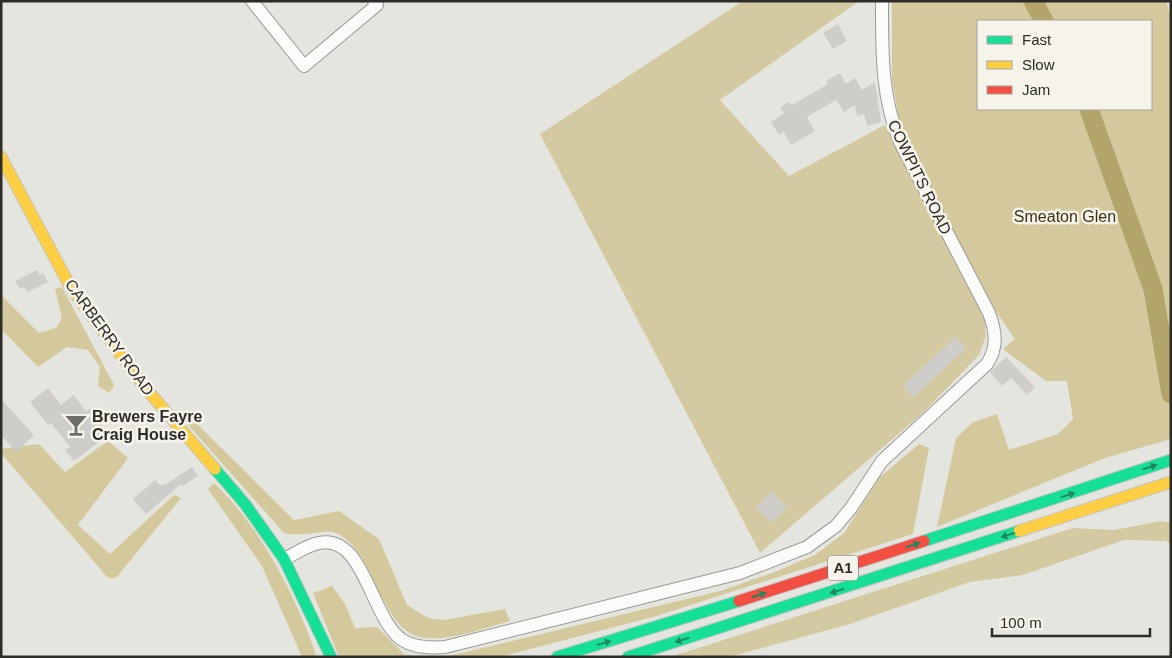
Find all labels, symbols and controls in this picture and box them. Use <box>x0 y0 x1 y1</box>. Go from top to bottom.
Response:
legend <box>977 20 1152 110</box>
text: Fast <box>1022 31 1052 48</box>
text: Slow <box>1022 56 1055 73</box>
text: Jam <box>1022 81 1050 98</box>
street label: COWPITS ROAD <box>884 117 955 237</box>
park label: Smeaton Glen <box>1014 208 1116 225</box>
street label: CARBERRY ROAD <box>62 276 157 399</box>
place label: Brewers Fayre Craig House <box>92 408 202 443</box>
bar icon: Brewers Fayre Craig House <box>63 412 89 438</box>
one-way arrow <box>1142 463 1157 470</box>
one-way arrow <box>1061 490 1076 498</box>
one-way arrow <box>1001 532 1016 540</box>
one-way arrow <box>906 541 921 548</box>
road number: A1 <box>828 556 858 580</box>
one-way arrow <box>829 587 844 595</box>
one-way arrow <box>751 591 766 599</box>
scale bar <box>992 606 1150 638</box>
text: 100 m <box>1000 614 1042 631</box>
one-way arrow <box>675 637 690 645</box>
one-way arrow <box>596 639 611 647</box>

